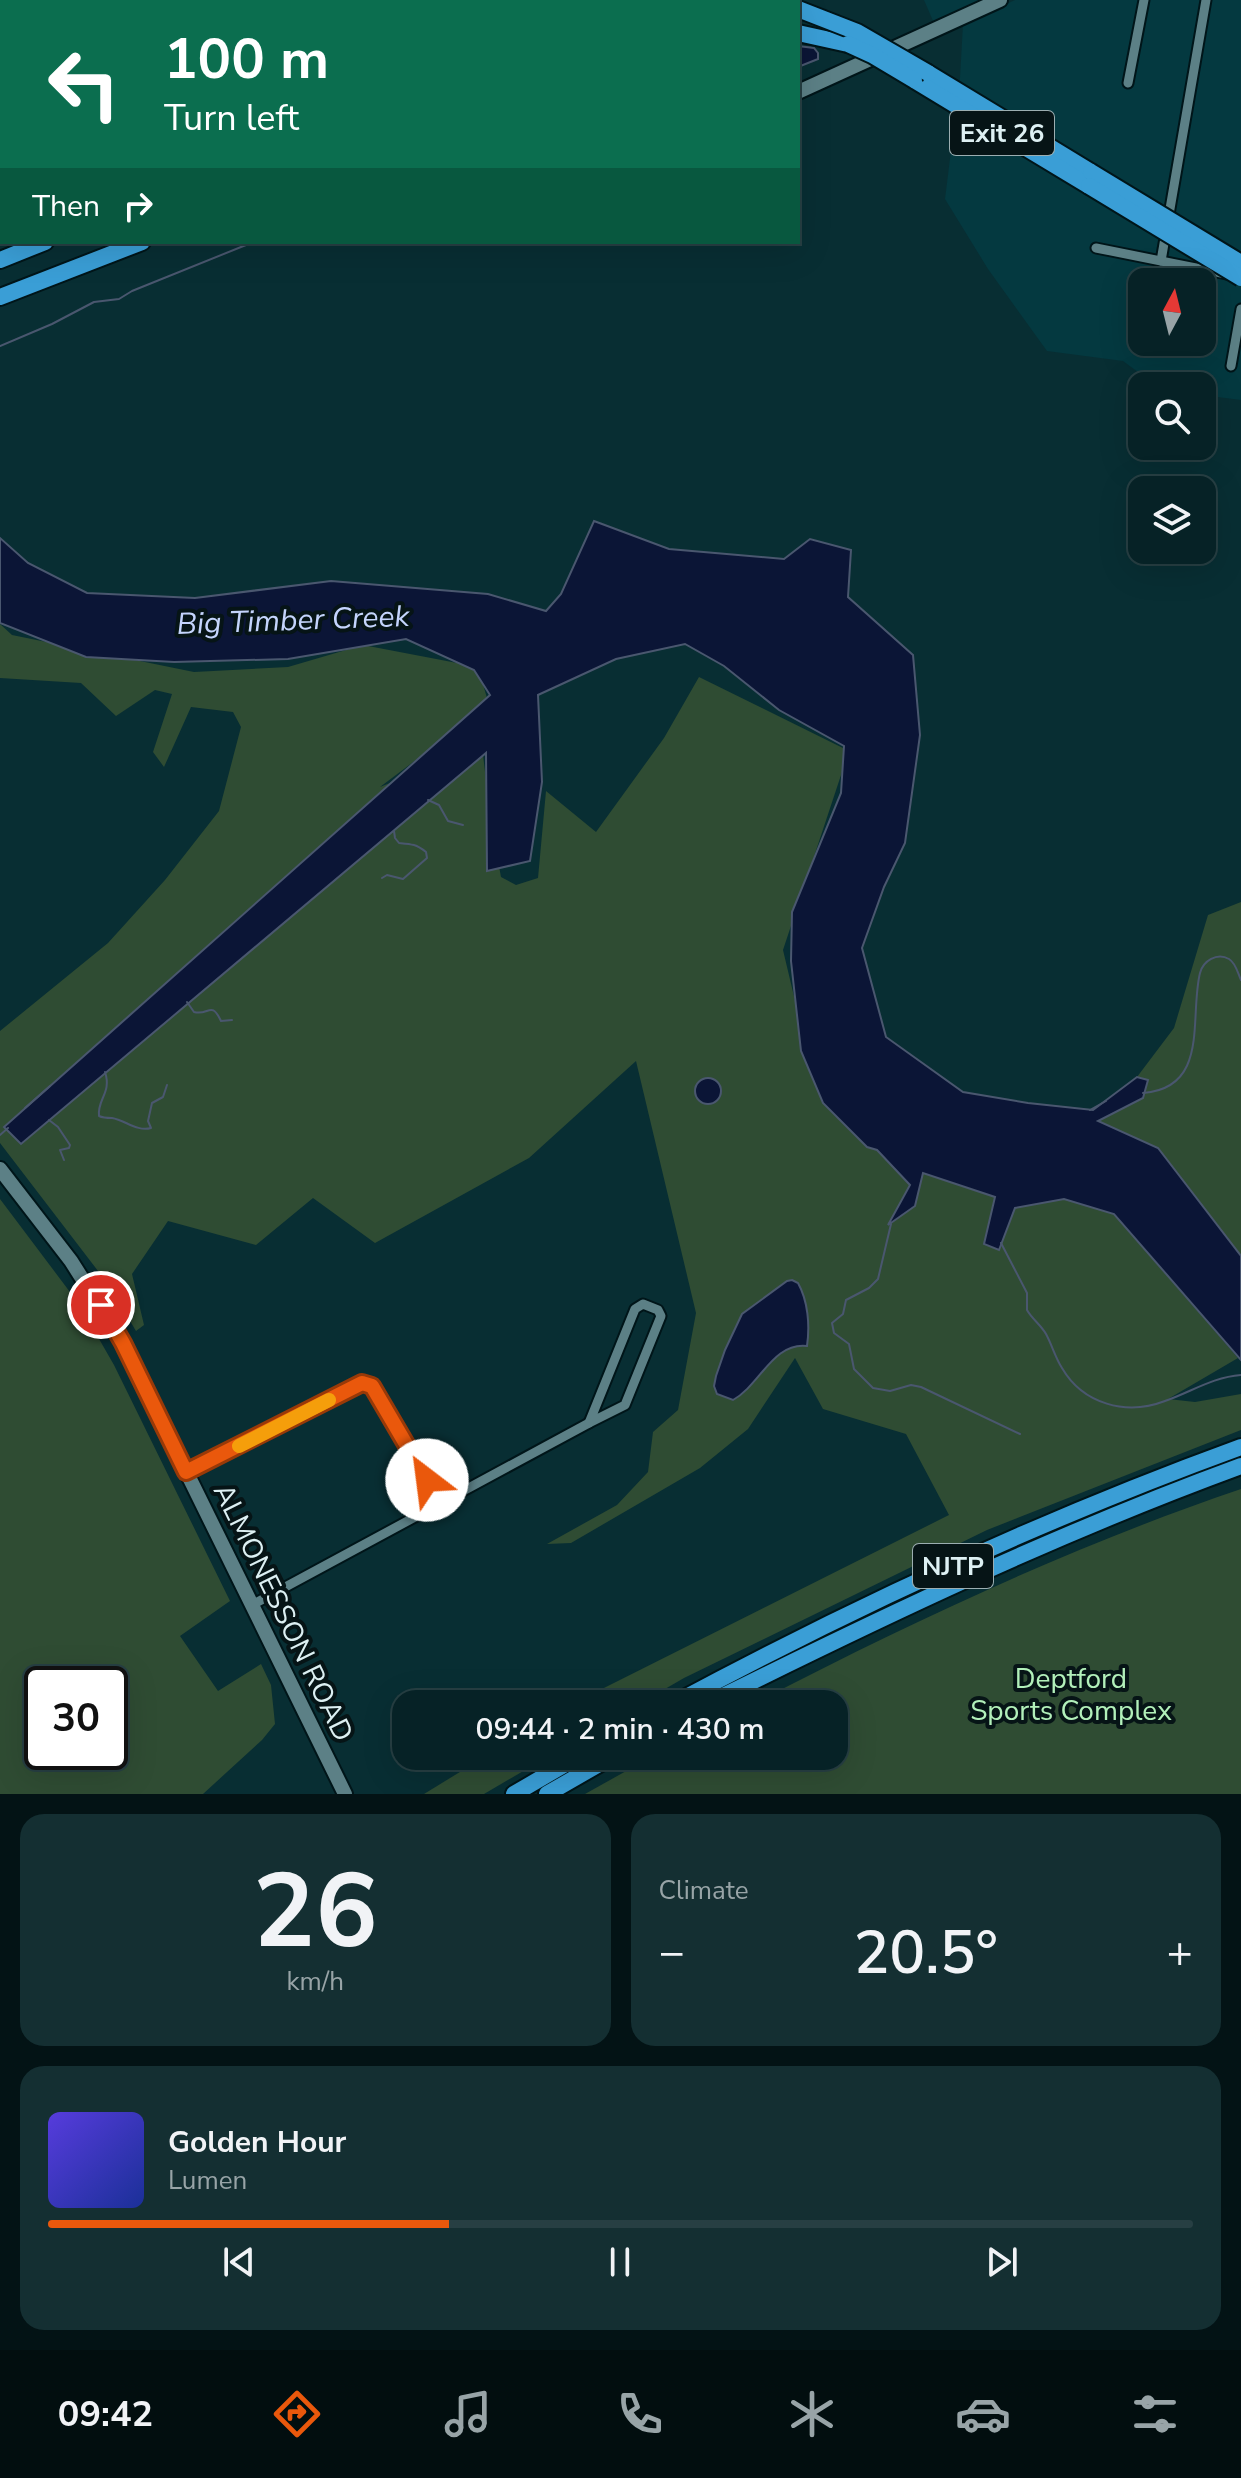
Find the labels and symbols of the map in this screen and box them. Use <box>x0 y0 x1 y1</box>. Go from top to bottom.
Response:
road number: Exit 26 <box>950 111 1054 155</box>
north arrow <box>1128 268 1216 356</box>
water label: Big Timber Creek <box>176 596 411 645</box>
pin <box>67 1271 135 1339</box>
position arrow <box>385 1438 469 1522</box>
street label: ALMONESSON ROAD <box>204 1477 362 1748</box>
road number: NJTP <box>913 1544 993 1588</box>
park label: Deptford Sports Complex <box>970 1660 1172 1730</box>
speed limit sign: 30 <box>24 1666 128 1770</box>

